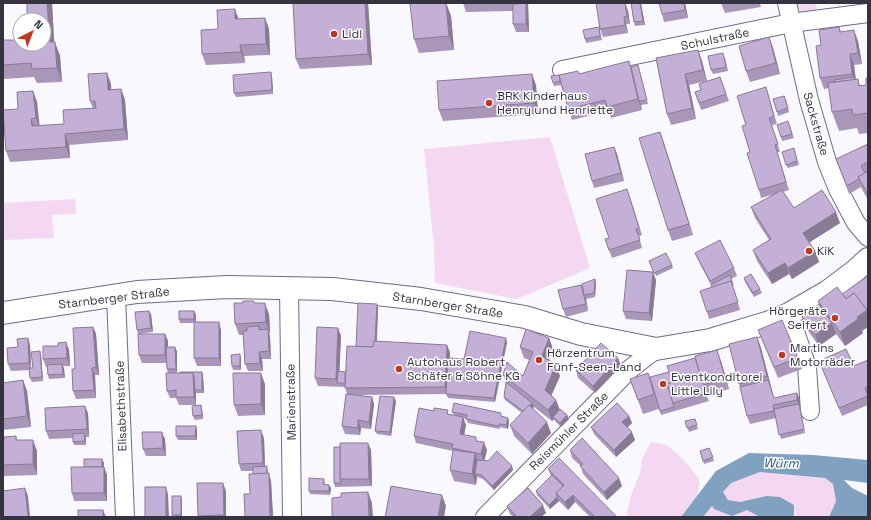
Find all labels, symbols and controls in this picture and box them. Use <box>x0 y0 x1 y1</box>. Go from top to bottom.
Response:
north arrow <box>12 12 52 52</box>
text: N <box>31 17 46 32</box>
street label: Schulstraße <box>679 24 751 54</box>
place label: Lidl <box>342 26 362 42</box>
marker: Lidl <box>329 29 339 39</box>
place label: BRK Kinderhaus Henry und Henriette <box>497 88 613 118</box>
street label: Sackstraße <box>799 90 833 158</box>
marker: BRK Kinderhaus Henry und Henriette <box>484 98 494 108</box>
place label: KiK <box>817 243 835 259</box>
marker: KiK <box>804 246 814 256</box>
street label: Starnberger Straße <box>57 283 171 313</box>
street label: Starnberger Straße <box>391 288 505 322</box>
place label: Hörgeräte Seifert <box>769 303 827 333</box>
marker: Hörgeräte Seifert <box>830 313 840 323</box>
place label: Martins Motorräder <box>790 340 856 370</box>
place label: Hörzentrum Fünf-Seen-Land <box>547 345 641 375</box>
marker: Martins Motorräder <box>777 350 787 360</box>
place label: Autohaus Robert Schäfer & Söhne KG <box>407 354 520 384</box>
marker: Hörzentrum Fünf-Seen-Land <box>534 355 544 365</box>
street label: Elisabethstraße <box>111 360 131 452</box>
street label: Marienstraße <box>282 363 300 441</box>
marker: Autohaus Robert Schäfer & Söhne KG <box>394 364 404 374</box>
place label: Eventkonditorei Little Lily <box>671 369 763 399</box>
marker: Eventkonditorei Little Lily <box>658 379 668 389</box>
street label: Reismühler Straße <box>526 388 612 474</box>
water label: Würm <box>763 454 800 472</box>

